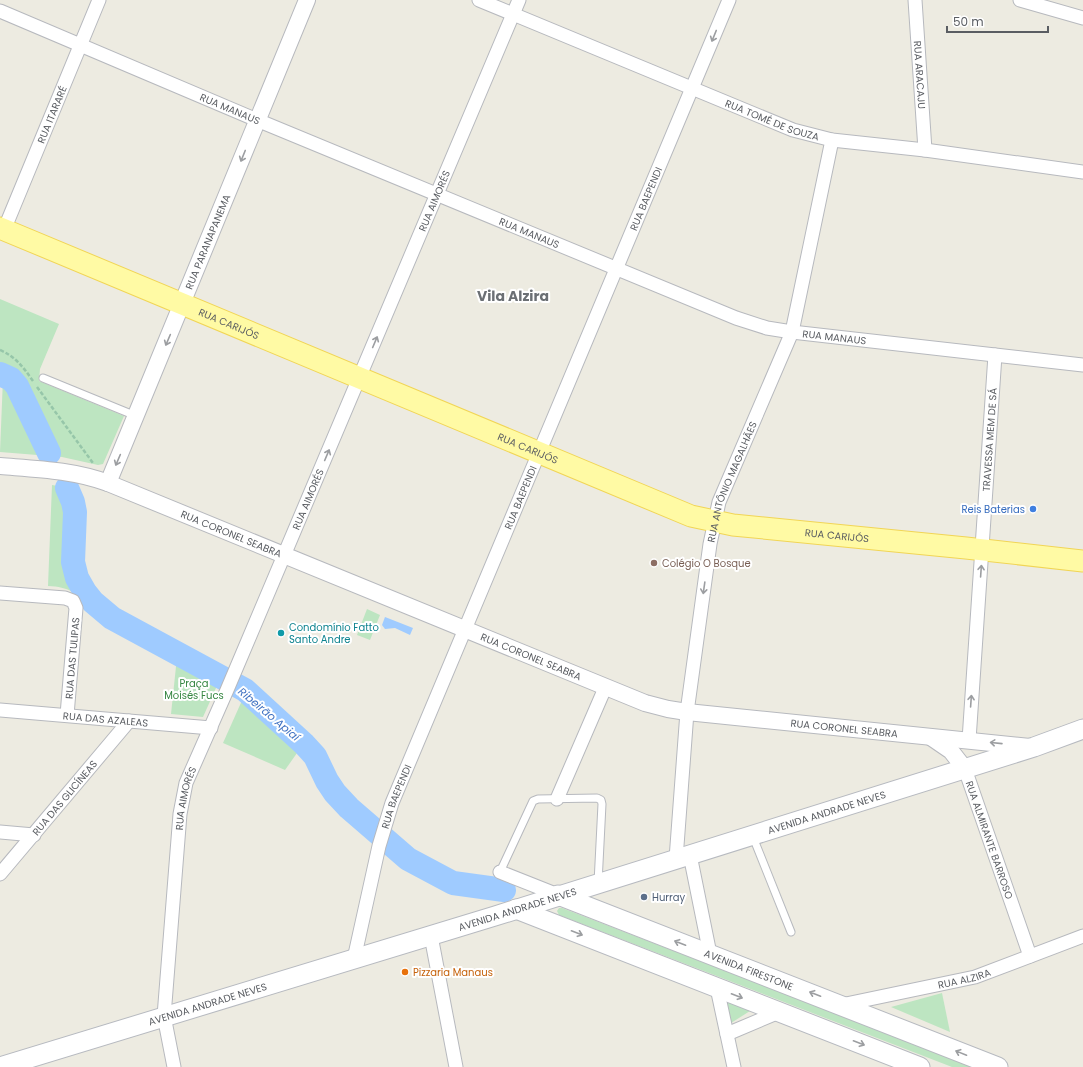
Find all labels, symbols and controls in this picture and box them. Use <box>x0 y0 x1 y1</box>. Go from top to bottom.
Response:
scale bar <box>947 8 1048 34</box>
text: 50 m <box>953 13 984 30</box>
one-way arrow <box>710 30 717 42</box>
street label: RUA ARACAJU <box>910 40 929 109</box>
street label: RUA ITARARÉ <box>34 84 71 146</box>
street label: RUA MANAUS <box>198 90 262 129</box>
street label: RUA TOMÉ DE SOUZA <box>723 96 821 145</box>
one-way arrow <box>238 149 246 161</box>
street label: RUA BAEPENDI <box>626 165 666 233</box>
street label: RUA AIMORÉS <box>415 168 454 234</box>
street label: RUA PARANAPANEMA <box>182 192 234 292</box>
street label: RUA MANAUS <box>497 214 562 252</box>
district label: Vila Alzira <box>477 286 549 306</box>
street label: RUA CARIJÓS <box>196 305 261 343</box>
street label: RUA MANAUS <box>802 326 867 348</box>
one-way arrow <box>164 333 171 345</box>
one-way arrow <box>372 336 379 348</box>
street label: TRAVESSA MEM DE SÁ <box>979 387 1001 492</box>
street label: RUA ANTÔNIO MAGALHÃES <box>704 419 761 544</box>
street label: RUA CARIJÓS <box>495 429 560 468</box>
one-way arrow <box>323 450 331 462</box>
one-way arrow <box>114 453 121 465</box>
street label: RUA BAEPENDI <box>501 463 541 532</box>
street label: RUA AIMORÉS <box>289 466 328 532</box>
place label: Reis Baterias <box>961 502 1025 517</box>
marker: Reis Baterias <box>1028 504 1038 514</box>
street label: RUA CORONEL SEABRA <box>178 507 284 561</box>
street label: RUA CARIJÓS <box>804 525 870 546</box>
place label: Colégio O Bosque <box>662 556 751 571</box>
marker: Colégio O Bosque <box>649 558 659 568</box>
one-way arrow <box>977 565 984 578</box>
one-way arrow <box>700 581 708 594</box>
street label: RUA DAS TULIPAS <box>61 616 84 700</box>
place label: Condomínio Fatto Santo Andre <box>289 620 379 647</box>
marker: Condomínio Fatto Santo Andre <box>276 628 286 638</box>
street label: RUA CORONEL SEABRA <box>478 629 584 684</box>
park label: Praça Moisés Fucs <box>164 676 224 703</box>
water label: Ribeirão Apiaí <box>235 683 304 745</box>
one-way arrow <box>968 695 975 708</box>
street label: RUA DAS AZALEAS <box>62 708 149 731</box>
street label: RUA CORONEL SEABRA <box>790 716 899 741</box>
one-way arrow <box>990 739 1003 747</box>
street label: RUA DAS GLICÍNEAS <box>29 757 101 839</box>
street label: RUA BAEPENDI <box>378 762 415 831</box>
street label: RUA AIMORÉS <box>172 764 200 831</box>
street label: RUA ALMIRANTE BARROSO <box>962 779 1017 901</box>
street label: AVENIDA ANDRADE NEVES <box>766 787 888 838</box>
street label: AVENIDA ANDRADE NEVES <box>456 884 579 935</box>
place label: Hurray <box>652 890 686 905</box>
marker: Hurray <box>639 892 649 902</box>
one-way arrow <box>571 930 583 938</box>
one-way arrow <box>675 938 687 946</box>
street label: AVENIDA FIRESTONE <box>702 946 796 994</box>
place label: Pizzaria Manaus <box>413 965 493 980</box>
street label: RUA ALZIRA <box>936 965 993 993</box>
marker: Pizzaria Manaus <box>400 967 410 977</box>
street label: AVENIDA ANDRADE NEVES <box>147 979 269 1029</box>
one-way arrow <box>809 990 821 998</box>
one-way arrow <box>731 992 743 1000</box>
one-way arrow <box>852 1039 864 1047</box>
one-way arrow <box>956 1048 968 1056</box>

